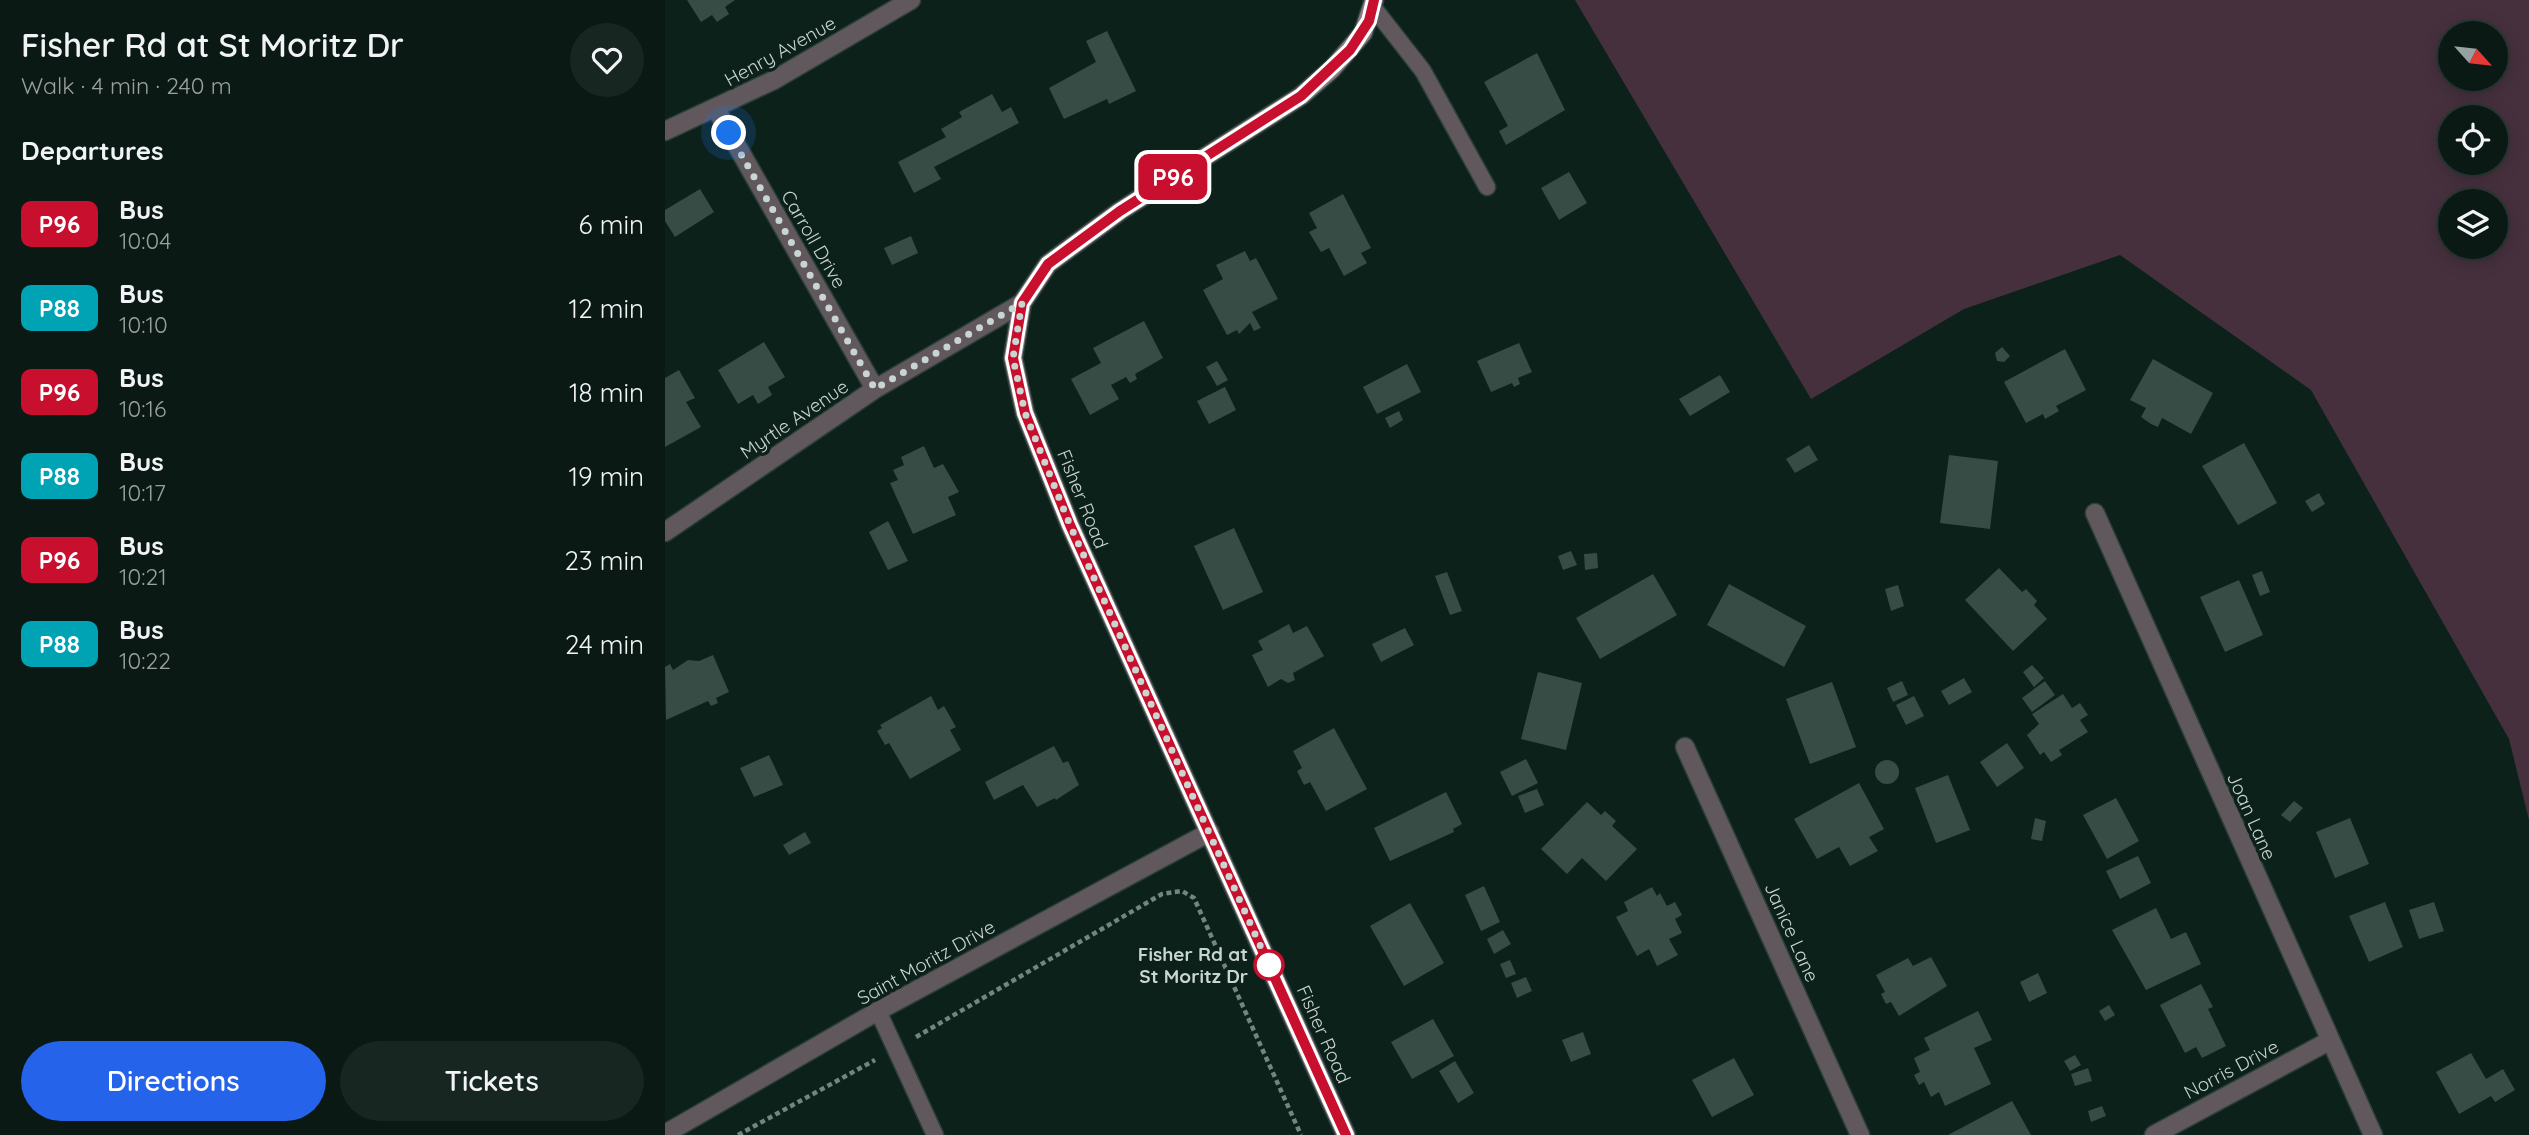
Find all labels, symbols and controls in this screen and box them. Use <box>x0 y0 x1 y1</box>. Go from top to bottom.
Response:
street label: Henry Avenue <box>720 11 840 91</box>
north arrow <box>2438 21 2508 91</box>
map controls <box>2438 21 2508 259</box>
button: heart <box>570 23 644 97</box>
text: Fisher Rd at St Moritz Dr <box>21 24 404 65</box>
text: Walk · 4 min · 240 m <box>21 71 232 100</box>
button: locate <box>2438 105 2508 175</box>
your location <box>711 115 746 150</box>
text: Departures <box>21 134 164 167</box>
line badge: P96 <box>1133 154 1213 200</box>
text: P96 <box>1152 162 1194 192</box>
street label: Carroll Drive <box>776 186 852 292</box>
button: layers <box>2438 189 2508 259</box>
text: Bus <box>119 193 164 226</box>
text: 6 min <box>579 208 644 241</box>
text: P96 <box>39 209 80 239</box>
text: 10:04 <box>119 226 171 255</box>
text: Bus <box>119 277 164 310</box>
text: 12 min <box>569 292 644 325</box>
text: P88 <box>39 293 80 323</box>
text: 10:10 <box>119 310 168 339</box>
text: Bus <box>119 361 164 394</box>
street label: Myrtle Avenue <box>735 374 853 464</box>
text: 18 min <box>569 376 644 409</box>
text: P96 <box>39 377 80 407</box>
text: 10:16 <box>119 394 166 423</box>
text: Bus <box>119 445 164 478</box>
street label: Fisher Road <box>1052 446 1114 552</box>
text: 19 min <box>568 460 644 493</box>
text: P88 <box>39 461 80 491</box>
text: 10:17 <box>119 478 166 507</box>
text: Bus <box>119 529 164 562</box>
text: 23 min <box>565 544 644 577</box>
text: P96 <box>39 545 80 575</box>
text: 10:21 <box>119 562 167 591</box>
text: Bus <box>119 613 164 646</box>
text: 24 min <box>565 628 644 661</box>
text: P88 <box>39 629 80 659</box>
text: 10:22 <box>119 646 171 675</box>
street label: Joan Lane <box>2222 768 2282 864</box>
street label: Janice Lane <box>1759 878 1825 986</box>
street label: Saint Moritz Drive <box>853 914 999 1010</box>
place label: Fisher Rd at St Moritz Dr <box>1138 942 1248 988</box>
marker: Fisher Rd at St Moritz Dr <box>1254 950 1284 980</box>
street label: Fisher Road <box>1292 981 1356 1087</box>
street label: Norris Drive <box>2180 1034 2282 1104</box>
button: Directions <box>21 1041 326 1121</box>
button: Tickets <box>340 1041 644 1121</box>

